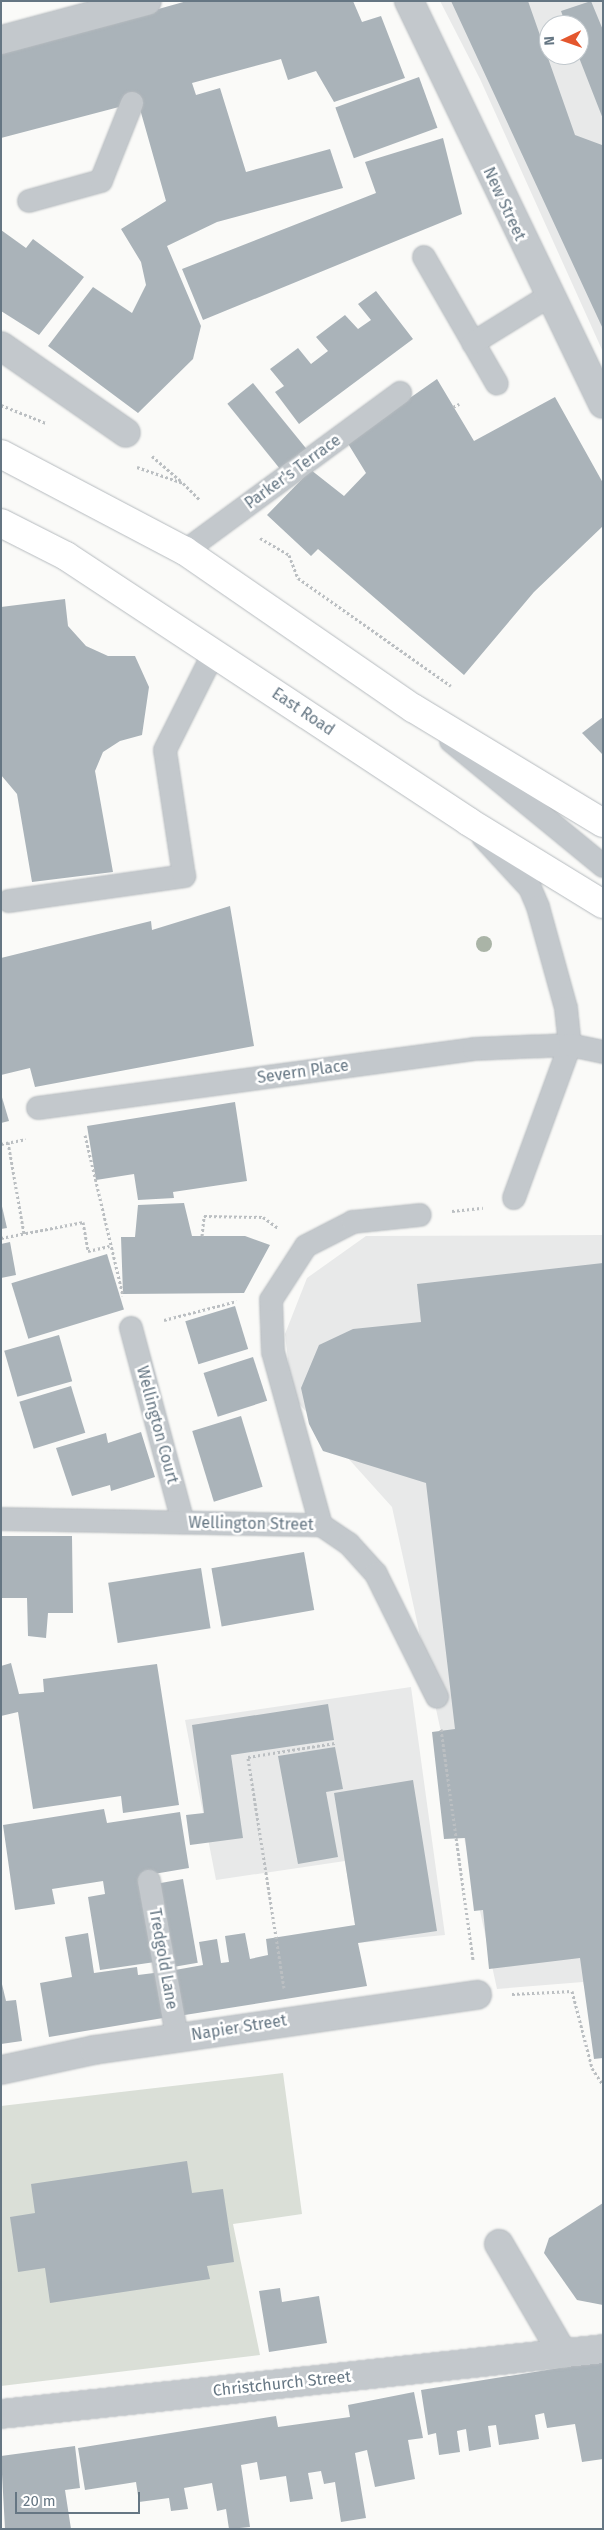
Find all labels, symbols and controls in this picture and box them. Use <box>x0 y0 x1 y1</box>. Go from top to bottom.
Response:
north arrow <box>539 15 589 65</box>
text: N <box>541 36 558 46</box>
street label: New Street <box>479 164 529 244</box>
street label: Parker's Terrace <box>241 431 345 513</box>
street label: East Road <box>268 684 338 740</box>
street label: Severn Place <box>256 1056 350 1088</box>
street label: Wellington Court <box>132 1364 182 1486</box>
street label: Wellington Street <box>188 1513 314 1535</box>
street label: Tredgold Lane <box>145 1907 181 2011</box>
street label: Napier Street <box>190 2011 288 2045</box>
street label: Christchurch Street <box>212 2367 352 2401</box>
scale bar <box>18 2482 142 2514</box>
text: 20 m <box>23 2492 56 2510</box>

